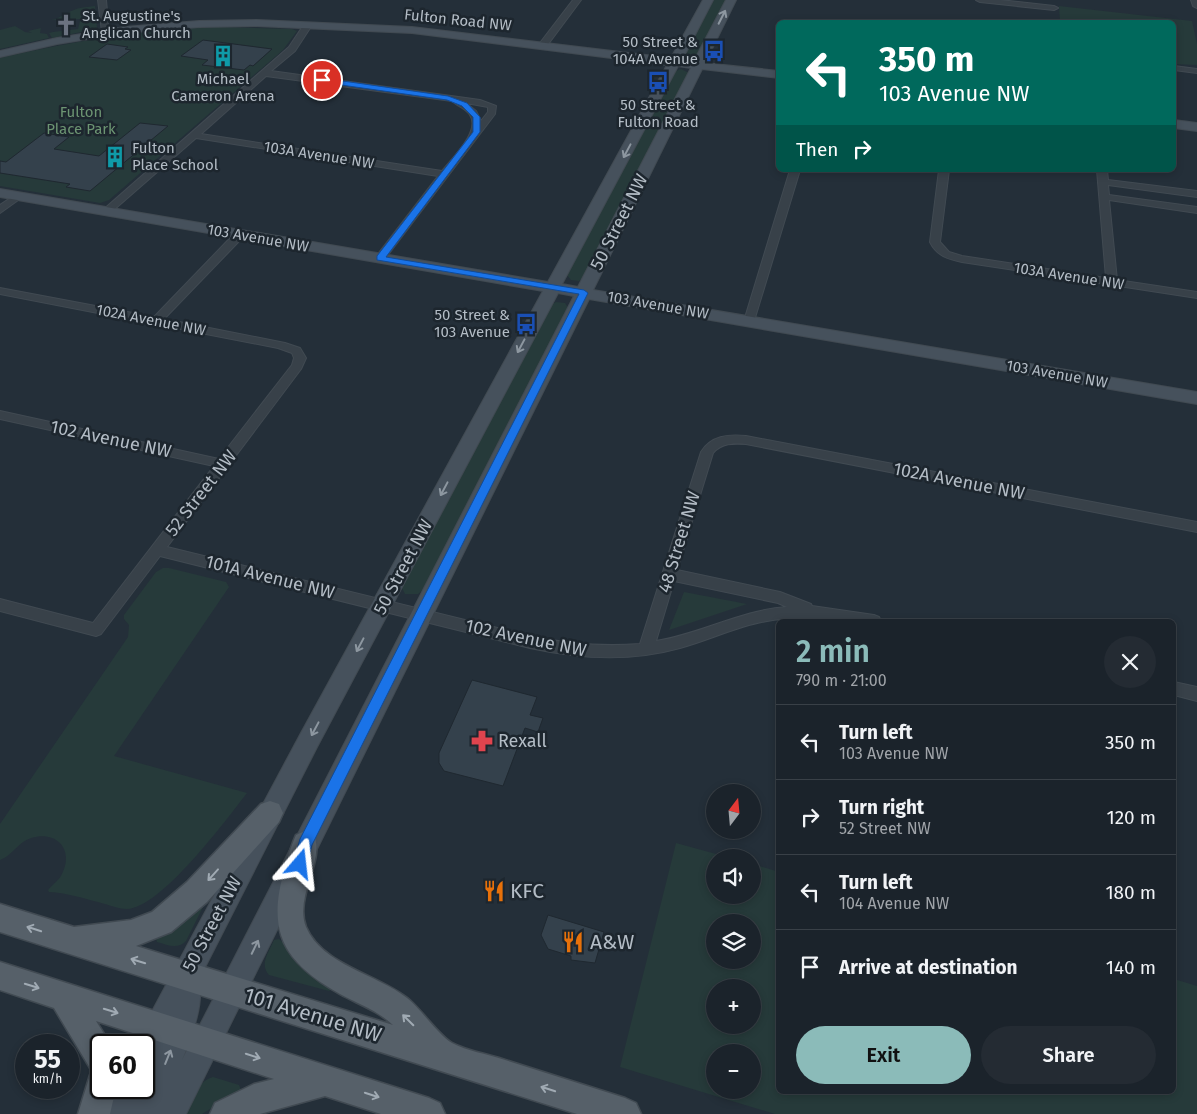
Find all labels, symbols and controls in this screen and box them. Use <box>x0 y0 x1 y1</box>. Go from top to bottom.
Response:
street label: Fulton Road NW <box>403 5 513 35</box>
place label: St. Augustine's Anglican Church <box>82 7 191 42</box>
one-way arrow <box>717 9 727 24</box>
church icon: St. Augustine's Anglican Church <box>53 12 79 38</box>
place label: 50 Street & 104A Avenue <box>613 33 698 68</box>
bus stop icon: 50 Street & 104A Avenue <box>701 38 727 64</box>
text: 350 m <box>879 38 974 80</box>
icon: left <box>796 40 861 105</box>
building icon: Michael Cameron Arena <box>210 43 236 69</box>
pin <box>301 59 343 101</box>
icon: arrive <box>308 66 336 94</box>
bus stop icon: 50 Street & Fulton Road <box>645 69 671 95</box>
place label: Michael Cameron Arena <box>171 70 275 105</box>
text: 103 Avenue NW <box>879 80 1029 107</box>
place label: 50 Street & Fulton Road <box>617 96 699 131</box>
park label: Fulton Place Park <box>46 103 116 138</box>
icon: right <box>848 135 876 163</box>
street label: 103A Avenue NW <box>263 137 376 173</box>
text: Then <box>796 138 838 161</box>
place label: Fulton Place School <box>132 139 219 174</box>
one-way arrow <box>622 143 631 158</box>
building icon: Fulton Place School <box>102 144 128 170</box>
street label: 50 Street NW <box>585 170 653 274</box>
street label: 103 Avenue NW <box>206 220 311 256</box>
street label: 103A Avenue NW <box>1013 258 1126 294</box>
street label: 103 Avenue NW <box>606 287 711 323</box>
street label: 102A Avenue NW <box>95 301 208 340</box>
place label: 50 Street & 103 Avenue <box>434 306 510 341</box>
bus stop icon: 50 Street & 103 Avenue <box>513 311 539 337</box>
one-way arrow <box>516 338 526 353</box>
street label: 103 Avenue NW <box>1005 356 1110 392</box>
street label: 102 Avenue NW <box>49 415 174 463</box>
street label: 52 Street NW <box>161 445 242 540</box>
street label: 102A Avenue NW <box>891 457 1027 505</box>
one-way arrow <box>439 481 449 496</box>
street label: 48 Street NW <box>653 488 705 595</box>
street label: 50 Street NW <box>369 516 437 618</box>
street label: 101A Avenue NW <box>203 550 337 604</box>
street label: 102 Avenue NW <box>464 614 589 662</box>
text: 2 min <box>796 634 870 670</box>
button: close <box>1104 636 1156 688</box>
one-way arrow <box>355 637 364 652</box>
text: 790 m · 21:00 <box>796 671 887 690</box>
one-way arrow <box>310 721 320 736</box>
text: Turn left <box>839 721 913 744</box>
pharmacy icon: Rexall <box>469 728 495 754</box>
icon: left <box>796 728 824 756</box>
place label: Rexall <box>498 730 547 752</box>
text: 350 m <box>1105 731 1156 754</box>
text: 103 Avenue NW <box>839 744 948 763</box>
north arrow <box>706 784 761 839</box>
map controls <box>706 784 761 1099</box>
text: Turn right <box>839 796 924 819</box>
icon: right <box>796 803 824 831</box>
text: 120 m <box>1106 806 1156 829</box>
text: 52 Street NW <box>839 819 931 838</box>
position arrow <box>273 837 325 889</box>
button: sound <box>706 849 761 904</box>
one-way arrow <box>207 868 219 881</box>
text: Turn left <box>839 871 913 894</box>
street label: 50 Street NW <box>178 873 246 975</box>
restaurant icon: KFC <box>481 878 507 904</box>
place label: KFC <box>510 878 544 904</box>
icon: left <box>796 878 824 906</box>
text: 180 m <box>1105 881 1156 904</box>
text: 104 Avenue NW <box>839 894 949 913</box>
button: layers <box>706 914 761 969</box>
one-way arrow <box>26 924 42 933</box>
restaurant icon: A&W <box>560 929 586 955</box>
place label: A&W <box>590 929 634 955</box>
one-way arrow <box>250 940 260 955</box>
icon: arrive <box>796 953 824 981</box>
one-way arrow <box>131 956 147 966</box>
text: Arrive at destination <box>839 956 1018 979</box>
text: 140 m <box>1106 956 1156 979</box>
button: + <box>706 979 761 1034</box>
one-way arrow <box>24 982 40 992</box>
street label: 101 Avenue NW <box>241 982 385 1048</box>
one-way arrow <box>102 1006 118 1016</box>
one-way arrow <box>401 1014 414 1026</box>
button: Exit <box>796 1026 971 1084</box>
button: Share <box>981 1026 1156 1084</box>
speed limit sign: 60 <box>90 1034 155 1099</box>
button: − <box>706 1044 761 1099</box>
text: 55 <box>34 1045 61 1075</box>
one-way arrow <box>163 1050 173 1065</box>
one-way arrow <box>245 1052 261 1062</box>
text: km/h <box>33 1072 62 1086</box>
one-way arrow <box>541 1083 557 1093</box>
one-way arrow <box>364 1091 380 1101</box>

